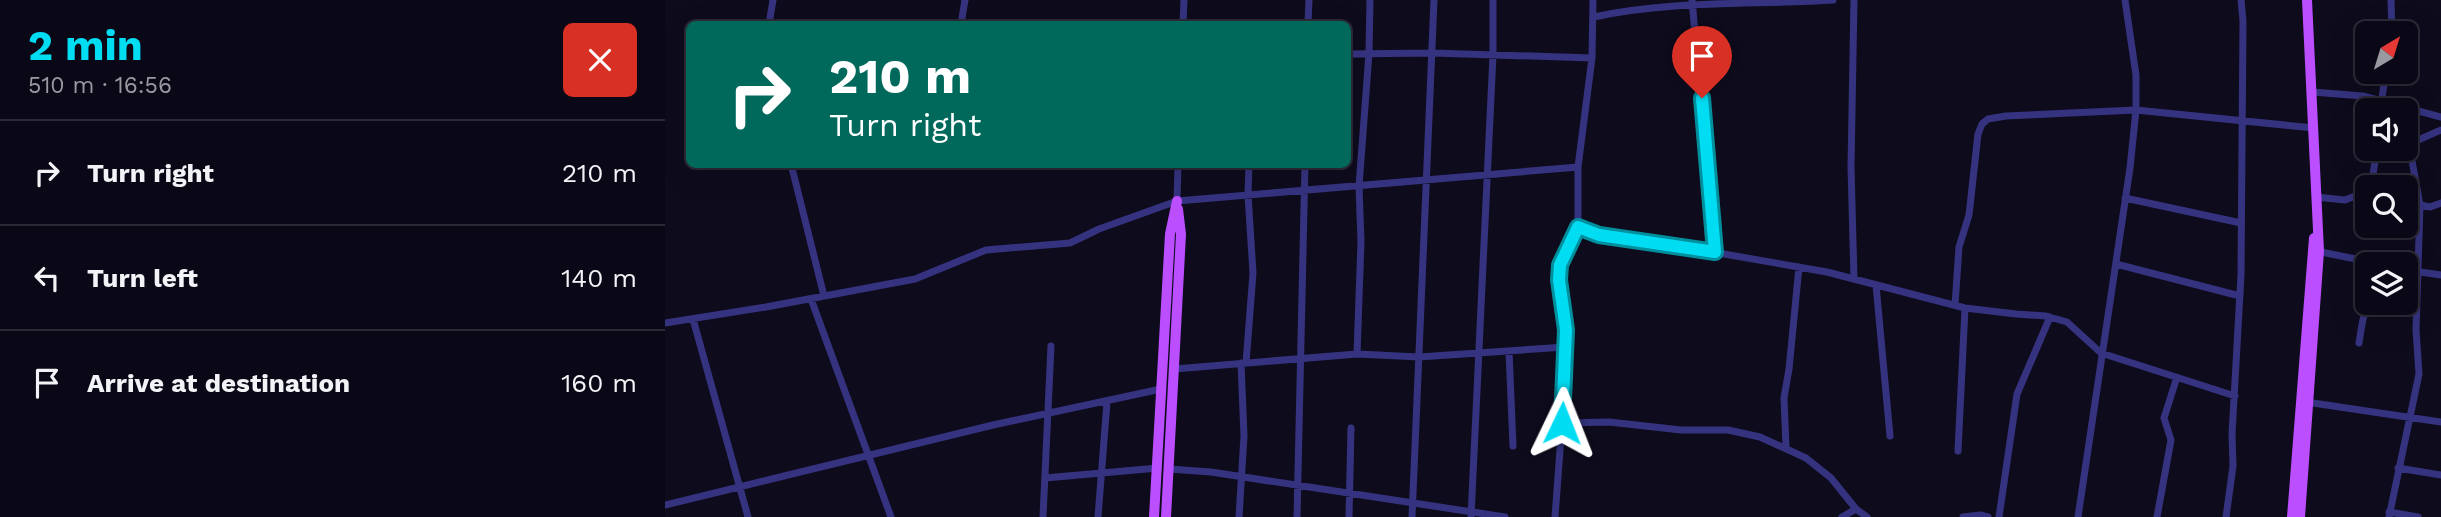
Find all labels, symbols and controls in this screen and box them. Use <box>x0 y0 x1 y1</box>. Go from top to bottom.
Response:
text: 2 min <box>28 21 143 70</box>
north arrow <box>2355 21 2419 84</box>
map controls <box>2355 21 2418 315</box>
button: close <box>563 23 637 97</box>
pin <box>1672 26 1732 98</box>
icon: arrive <box>1683 37 1721 75</box>
text: 210 m <box>829 47 971 105</box>
icon: right <box>714 49 805 140</box>
text: 510 m · 16:56 <box>28 72 172 99</box>
button: sound <box>2355 98 2418 161</box>
text: Turn right <box>829 106 981 144</box>
icon: right <box>28 154 66 192</box>
text: Turn right <box>87 158 214 188</box>
text: 210 m <box>562 158 637 188</box>
button: search <box>2355 175 2418 238</box>
button: layers <box>2355 252 2418 315</box>
icon: left <box>28 259 66 297</box>
text: Turn left <box>87 263 198 293</box>
text: 140 m <box>561 263 637 293</box>
icon: arrive <box>28 364 66 402</box>
text: Arrive at destination <box>87 368 350 398</box>
text: 160 m <box>561 368 637 398</box>
position arrow <box>1525 386 1599 460</box>

